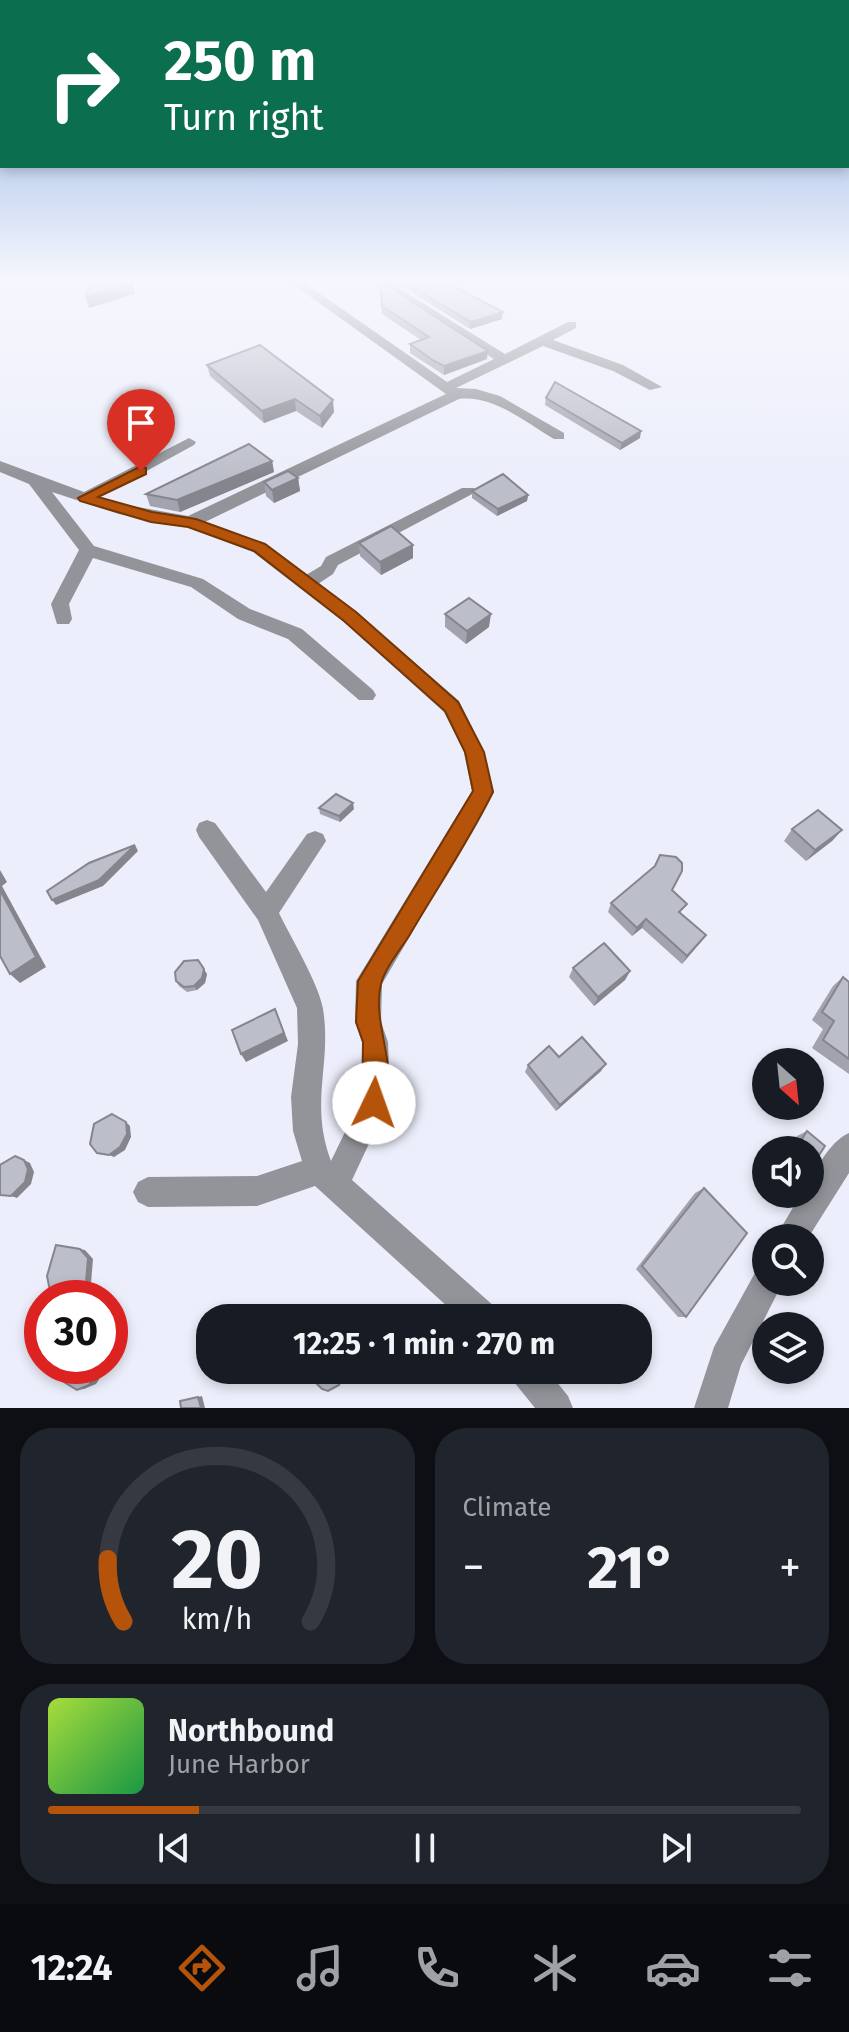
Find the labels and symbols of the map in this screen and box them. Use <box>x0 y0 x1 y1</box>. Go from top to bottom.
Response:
pin <box>107 389 175 471</box>
north arrow <box>752 1048 824 1120</box>
position arrow <box>332 1061 416 1145</box>
speed limit sign: 30 <box>24 1280 128 1384</box>

